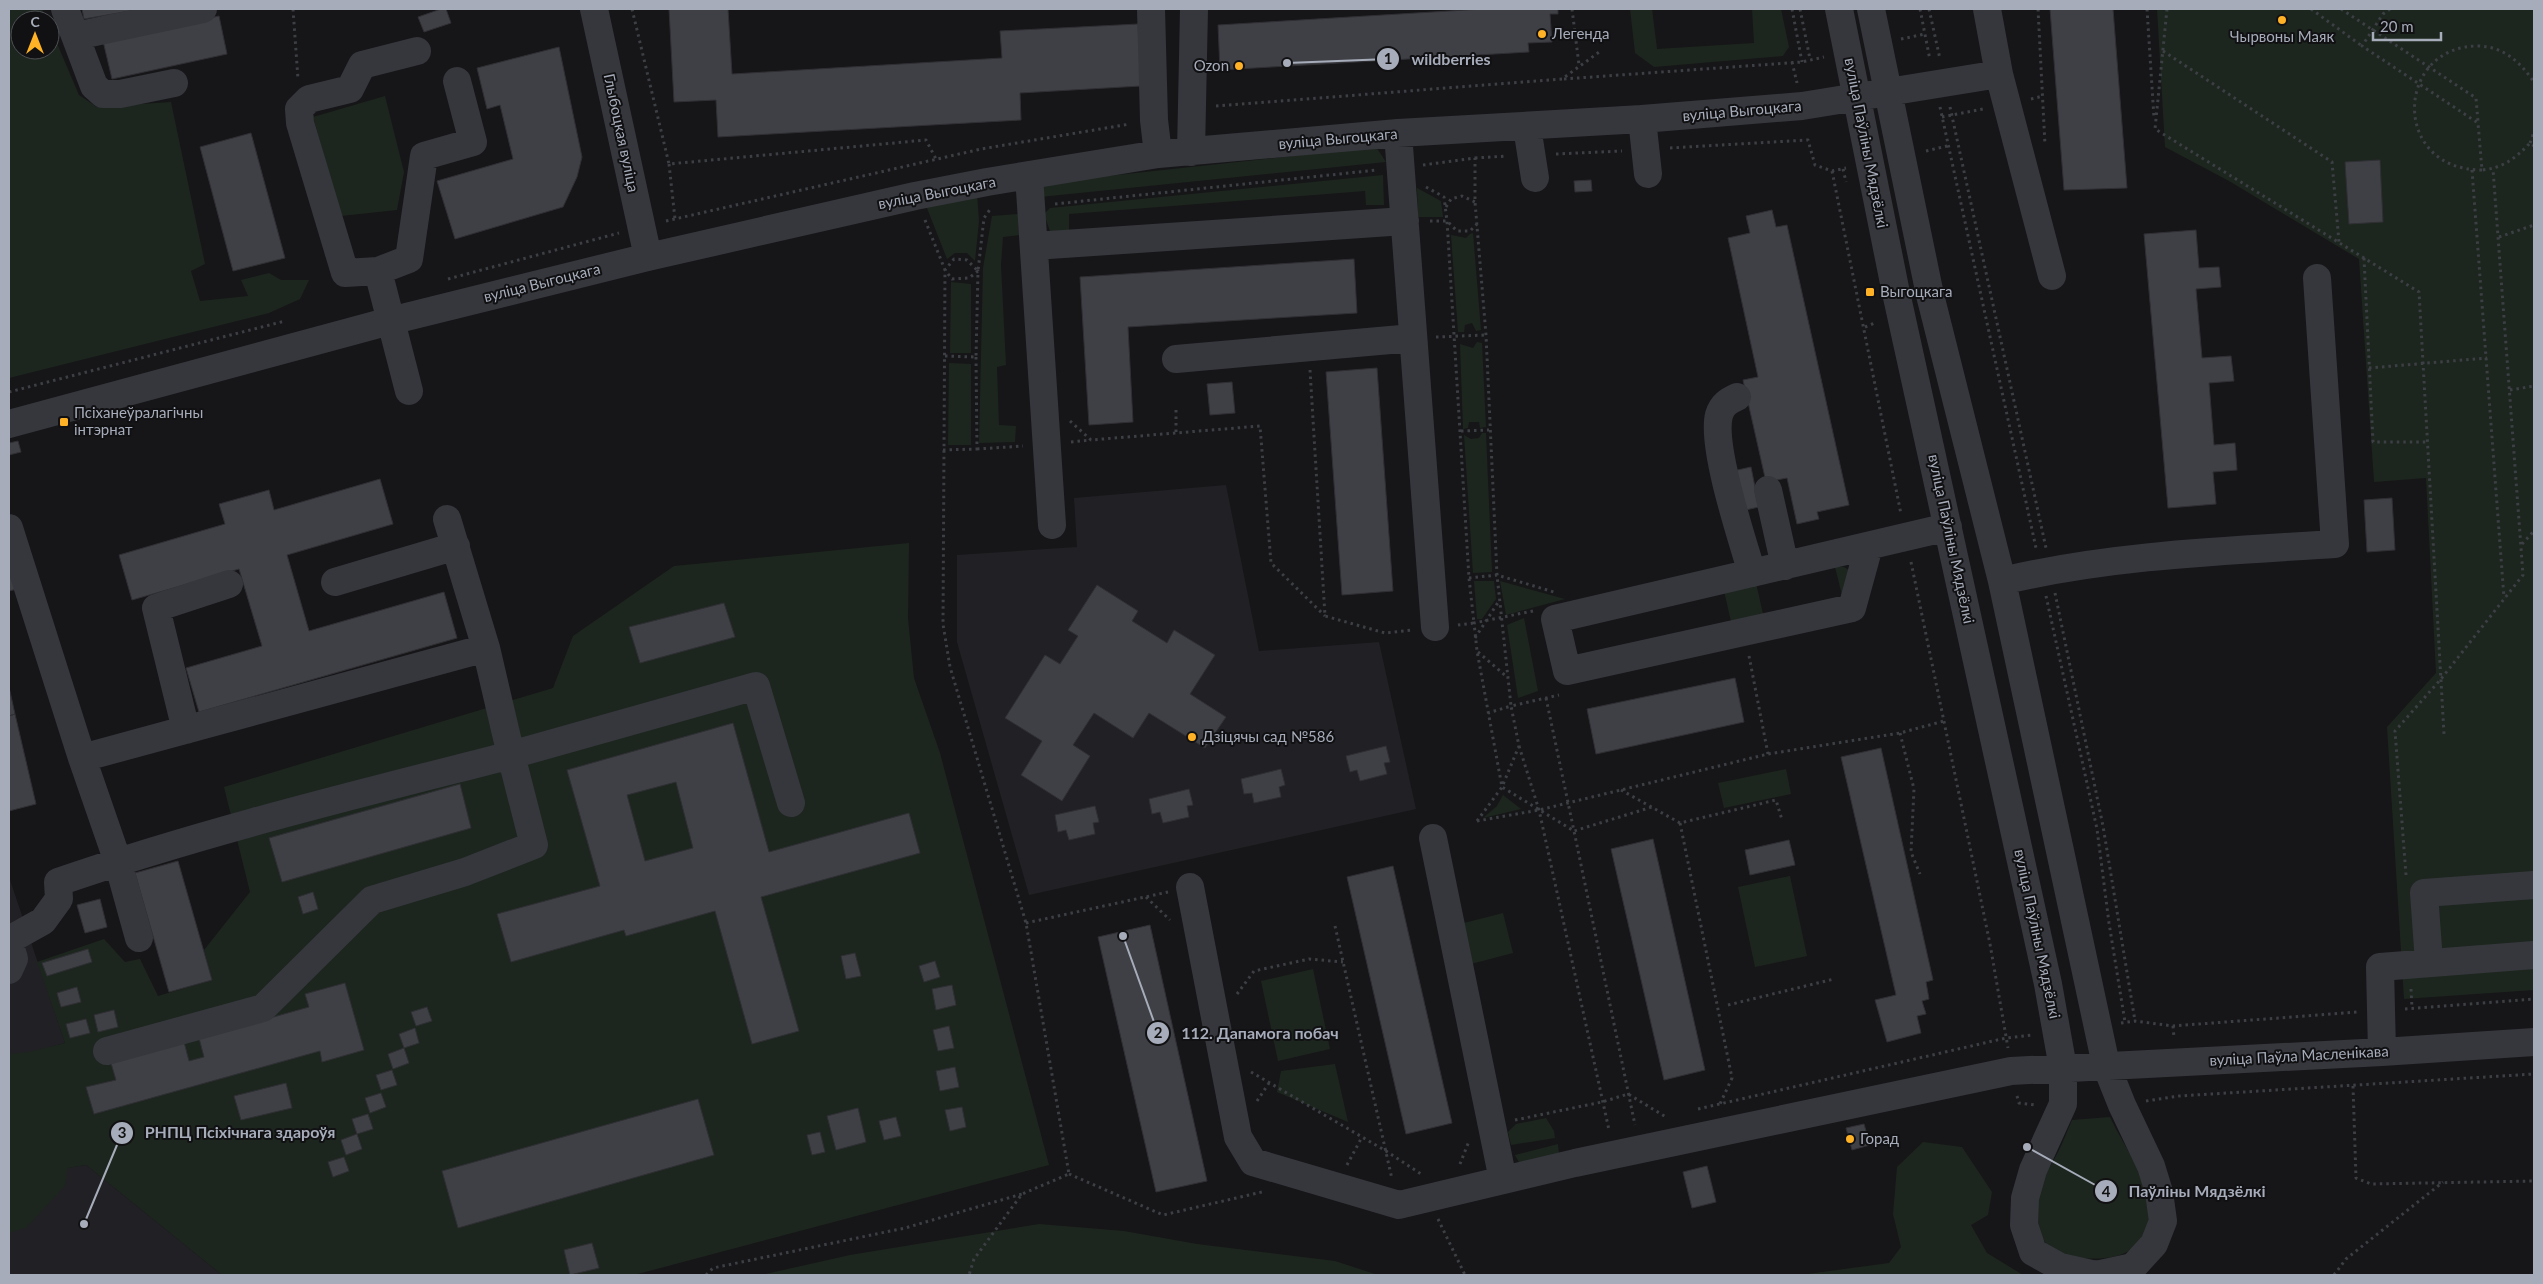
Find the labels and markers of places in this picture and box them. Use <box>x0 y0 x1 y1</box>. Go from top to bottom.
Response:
marker: Чырвоны Маяк <box>2276 14 2288 26</box>
place label: Легенда <box>1551 24 1610 42</box>
place label: Чырвоны Маяк <box>2230 27 2334 45</box>
marker: Легенда <box>1536 28 1548 40</box>
callout: wildberries <box>1376 44 1500 75</box>
place label: Ozon <box>1194 56 1229 74</box>
marker: Ozon <box>1233 60 1245 72</box>
place label: Выгоцкага <box>1880 282 1953 300</box>
marker: Выгоцкага <box>1864 286 1876 298</box>
place label: Псіханеўралагічны інтэрнат <box>74 403 203 438</box>
marker: Псіханеўралагічны інтэрнат <box>58 416 70 428</box>
place label: Дзіцячы сад №586 <box>1202 727 1334 745</box>
marker: Дзіцячы сад №586 <box>1186 731 1198 743</box>
callout: 112. Дапамога побач <box>1146 1017 1348 1048</box>
callout: РНПЦ Псіхічнага здароўя <box>110 1117 345 1148</box>
place label: Горад <box>1860 1129 1899 1147</box>
marker: Горад <box>1844 1133 1856 1145</box>
callout: Паўліны Мядзёлкі <box>2093 1176 2275 1207</box>

